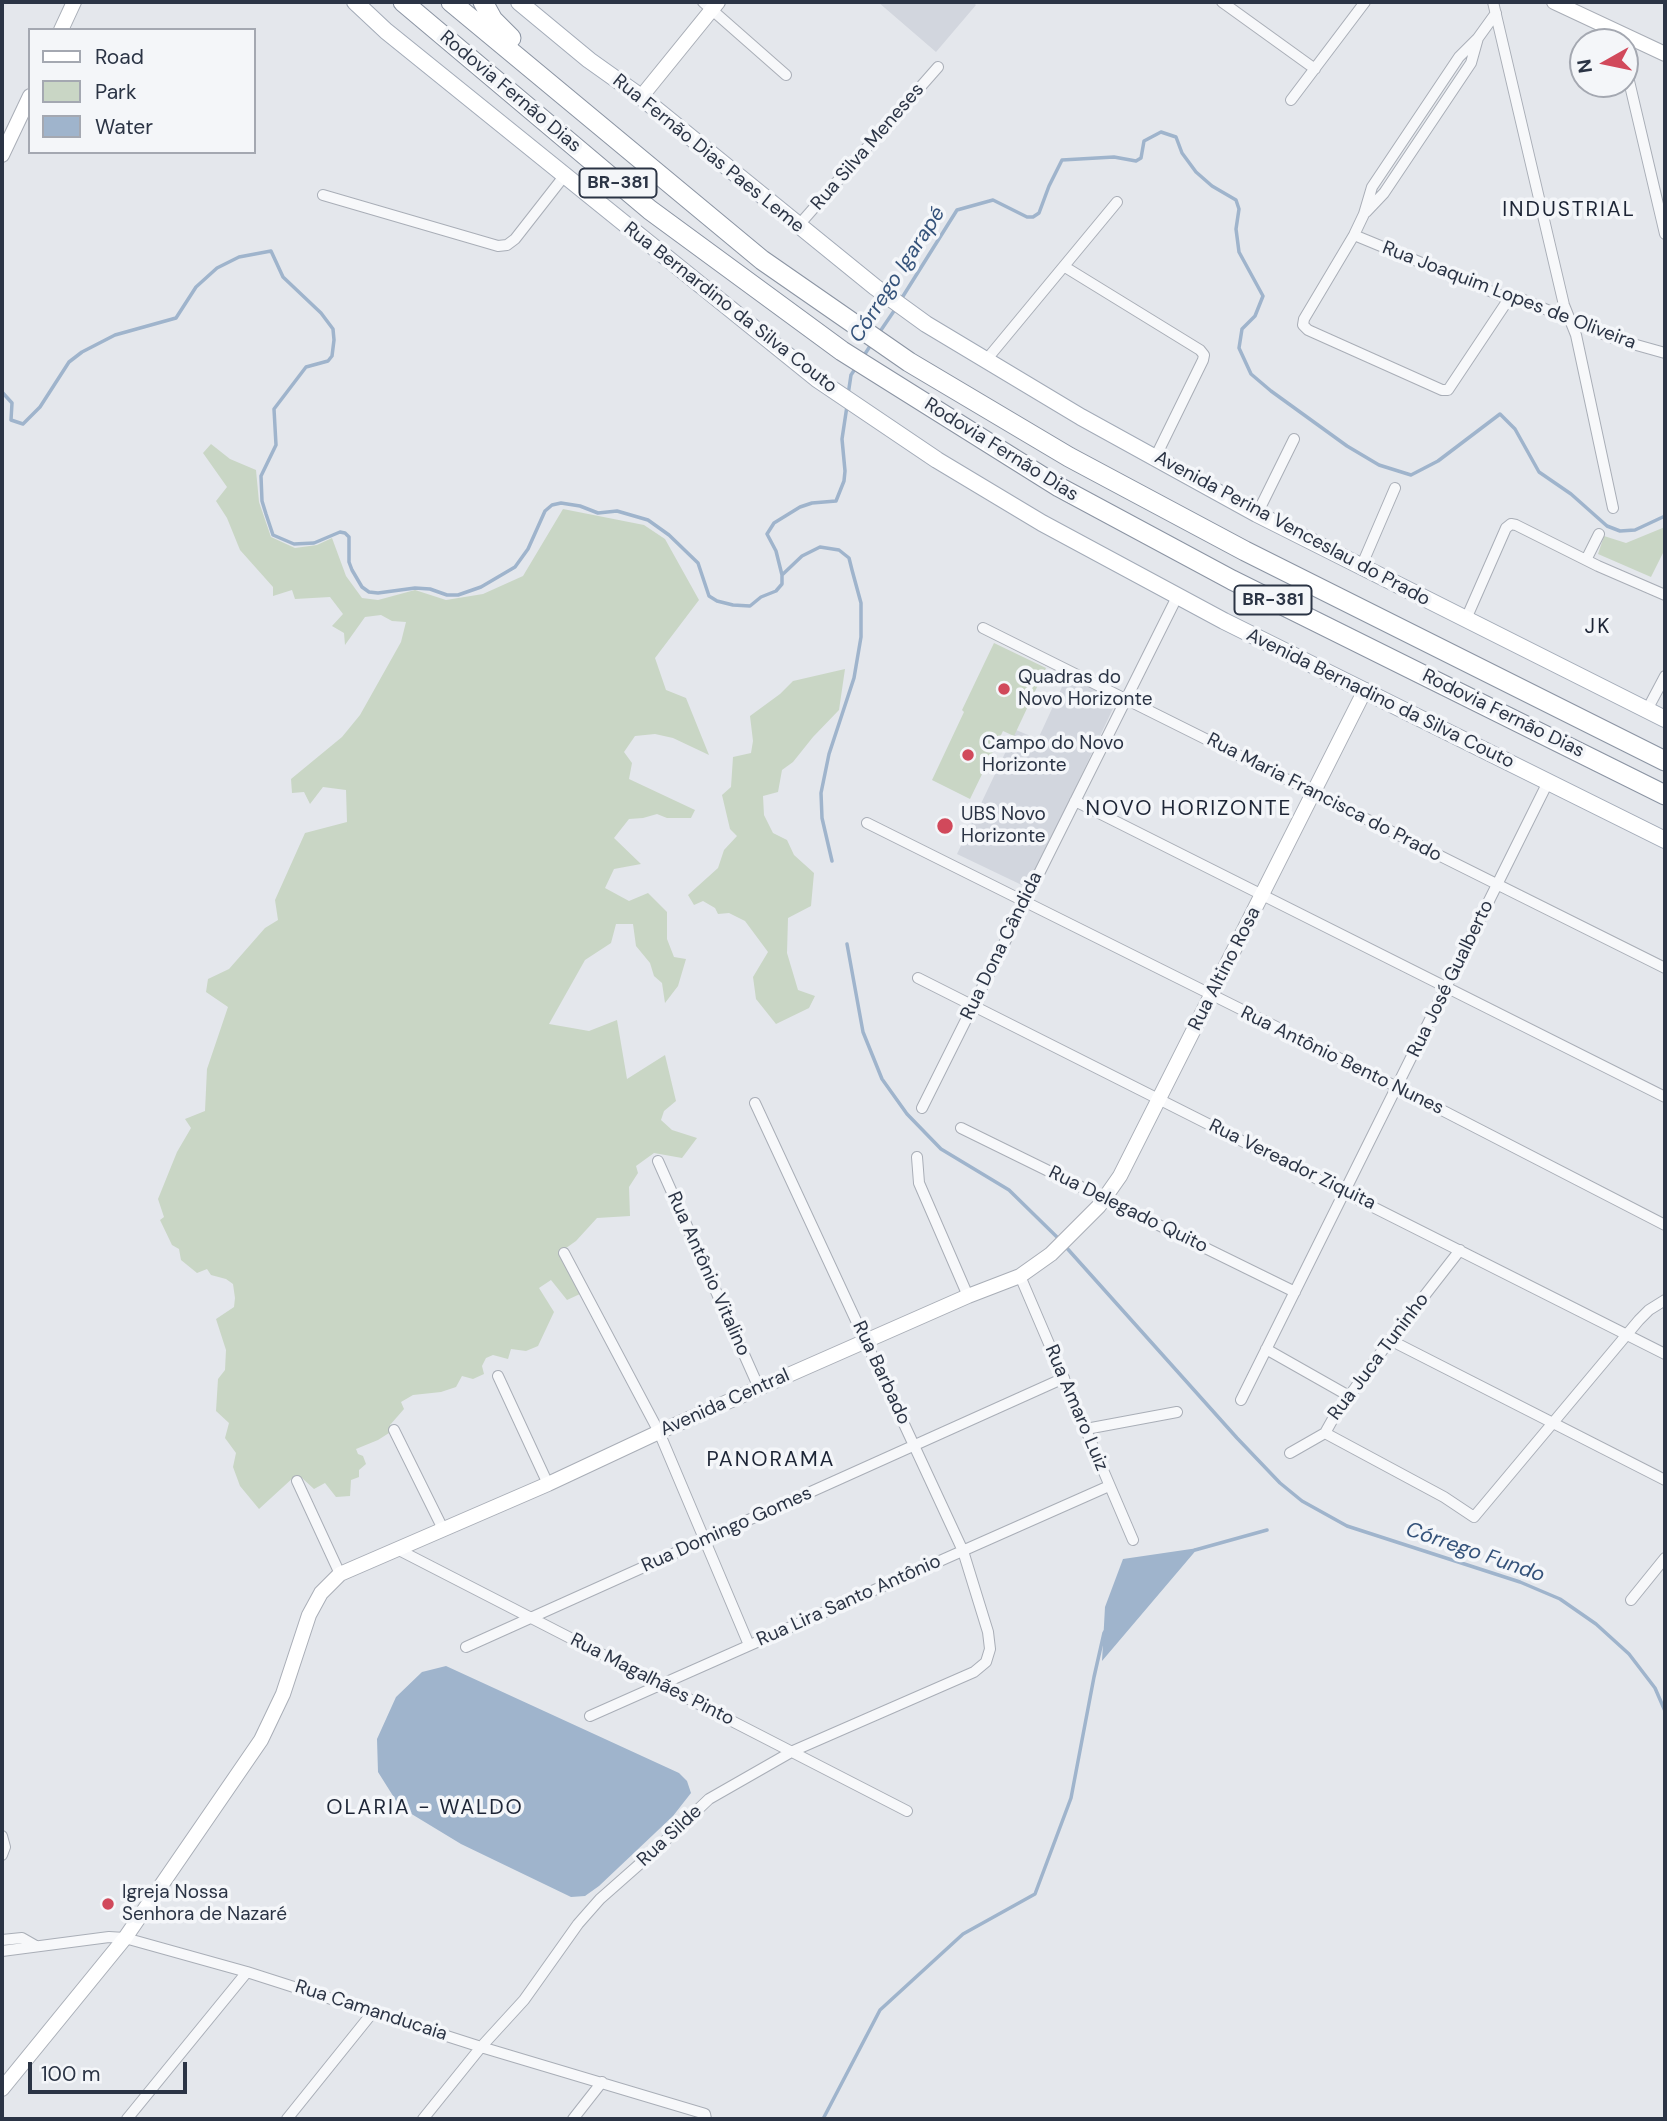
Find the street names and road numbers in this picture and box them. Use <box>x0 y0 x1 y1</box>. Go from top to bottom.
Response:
street label: Rodovia Fernão Dias <box>435 26 585 158</box>
street label: Rua Fernão Dias Paes Leme <box>608 70 808 238</box>
street label: Rua Silva Meneses <box>807 79 929 215</box>
road number: BR-381 <box>580 168 656 198</box>
street label: Rua Bernardino da Silva Couto <box>619 218 841 398</box>
street label: Rua Joaquim Lopes de Oliveira <box>1379 237 1639 355</box>
street label: Rodovia Fernão Dias <box>920 393 1082 507</box>
street label: Avenida Perina Venceslau do Prado <box>1150 446 1434 612</box>
road number: BR-381 <box>1234 586 1312 614</box>
street label: Avenida Bernadino da Silva Couto <box>1242 624 1518 774</box>
street label: Rodovia Fernão Dias <box>1418 665 1588 763</box>
street label: Rua Maria Francisca do Prado <box>1203 729 1445 867</box>
street label: Rua Dona Cândida <box>956 868 1048 1024</box>
street label: Rua José Gualberto <box>1403 897 1499 1061</box>
street label: Rua Altino Rosa <box>1184 903 1266 1035</box>
street label: Rua Antônio Bento Nunes <box>1237 1002 1447 1120</box>
street label: Rua Vereador Ziquita <box>1205 1115 1379 1215</box>
street label: Rua Delegado Quito <box>1045 1162 1211 1258</box>
street label: Rua Antônio Vitalino <box>662 1188 754 1360</box>
street label: Rua Juca Tuninho <box>1324 1289 1434 1425</box>
street label: Rua Barbado <box>847 1318 915 1428</box>
street label: Rua Amaro Luiz <box>1039 1342 1113 1474</box>
street label: Avenida Central <box>657 1364 793 1442</box>
street label: Rua Domingo Gomes <box>638 1482 816 1578</box>
street label: Rua Lira Santo Antônio <box>753 1550 945 1652</box>
street label: Rua Magalhães Pinto <box>566 1629 738 1731</box>
street label: Rua Silde <box>633 1800 707 1872</box>
street label: Rua Camanducaia <box>292 1976 450 2046</box>

